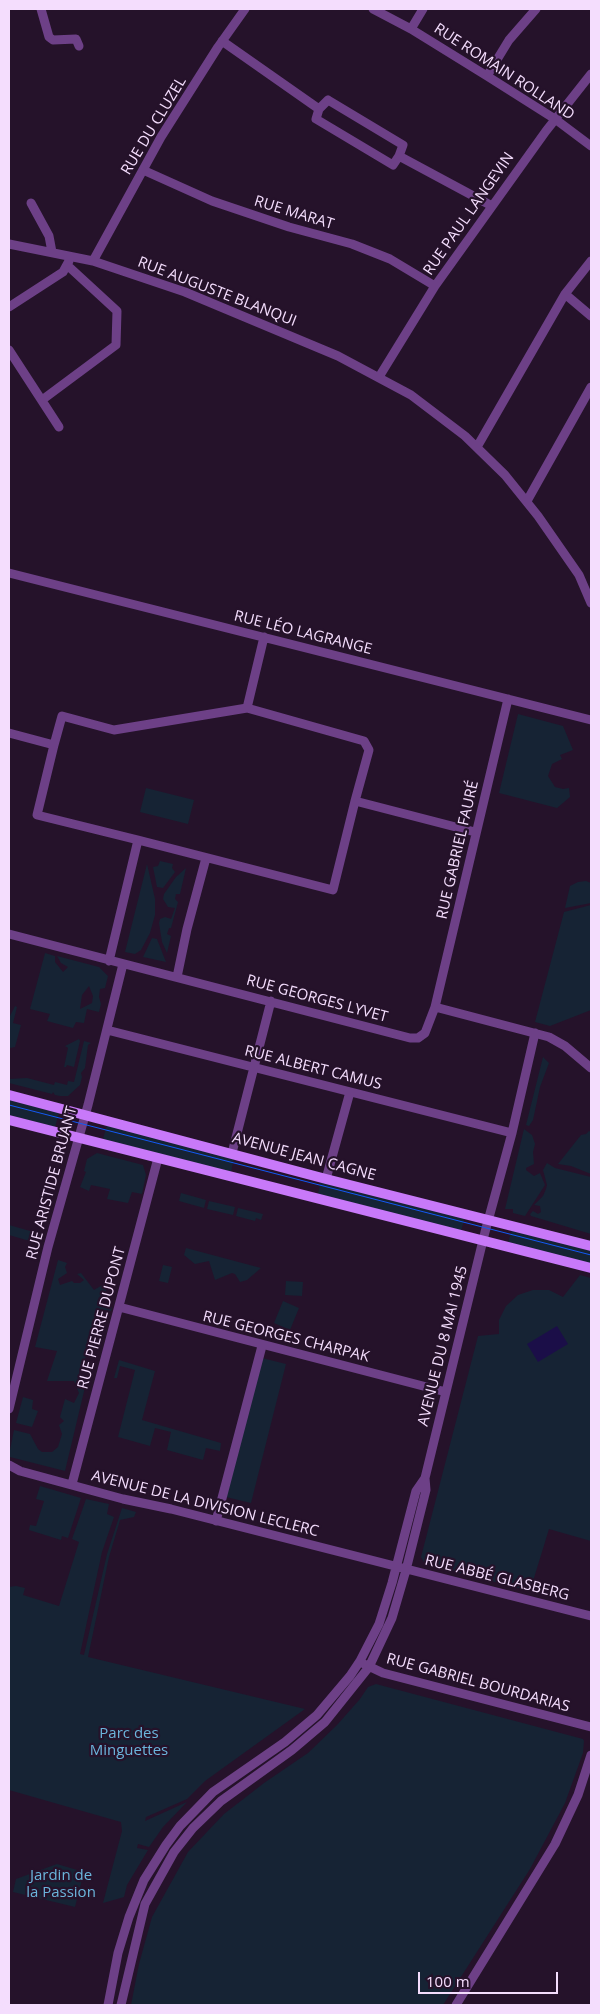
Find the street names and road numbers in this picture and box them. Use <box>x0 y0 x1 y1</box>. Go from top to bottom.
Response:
street label: RUE ROMAIN ROLLAND <box>430 20 578 124</box>
street label: RUE DU CLUZEL <box>118 74 190 178</box>
street label: RUE PAUL LANGEVIN <box>420 149 518 279</box>
street label: RUE MARAT <box>252 192 336 234</box>
street label: RUE AUGUSTE BLANQUI <box>135 253 299 331</box>
street label: RUE LÉO LAGRANGE <box>232 607 374 659</box>
street label: RUE GABRIEL FAURÉ <box>433 779 483 921</box>
street label: RUE GEORGES LYVET <box>244 971 390 1027</box>
street label: RUE ALBERT CAMUS <box>243 1042 383 1094</box>
street label: RUE ARISTIDE BRUANT <box>23 1104 81 1262</box>
street label: AVENUE JEAN CAGNE <box>230 1129 378 1185</box>
street label: RUE PIERRE DUPONT <box>74 1245 130 1391</box>
street label: AVENUE DU 8 MAI 1945 <box>414 1264 472 1428</box>
street label: RUE GEORGES CHARPAK <box>201 1308 371 1366</box>
street label: AVENUE DE LA DIVISION LECLERC <box>90 1467 320 1541</box>
street label: RUE ABBÉ GLASBERG <box>423 1551 571 1605</box>
street label: RUE GABRIEL BOURDARIAS <box>384 1650 572 1716</box>

